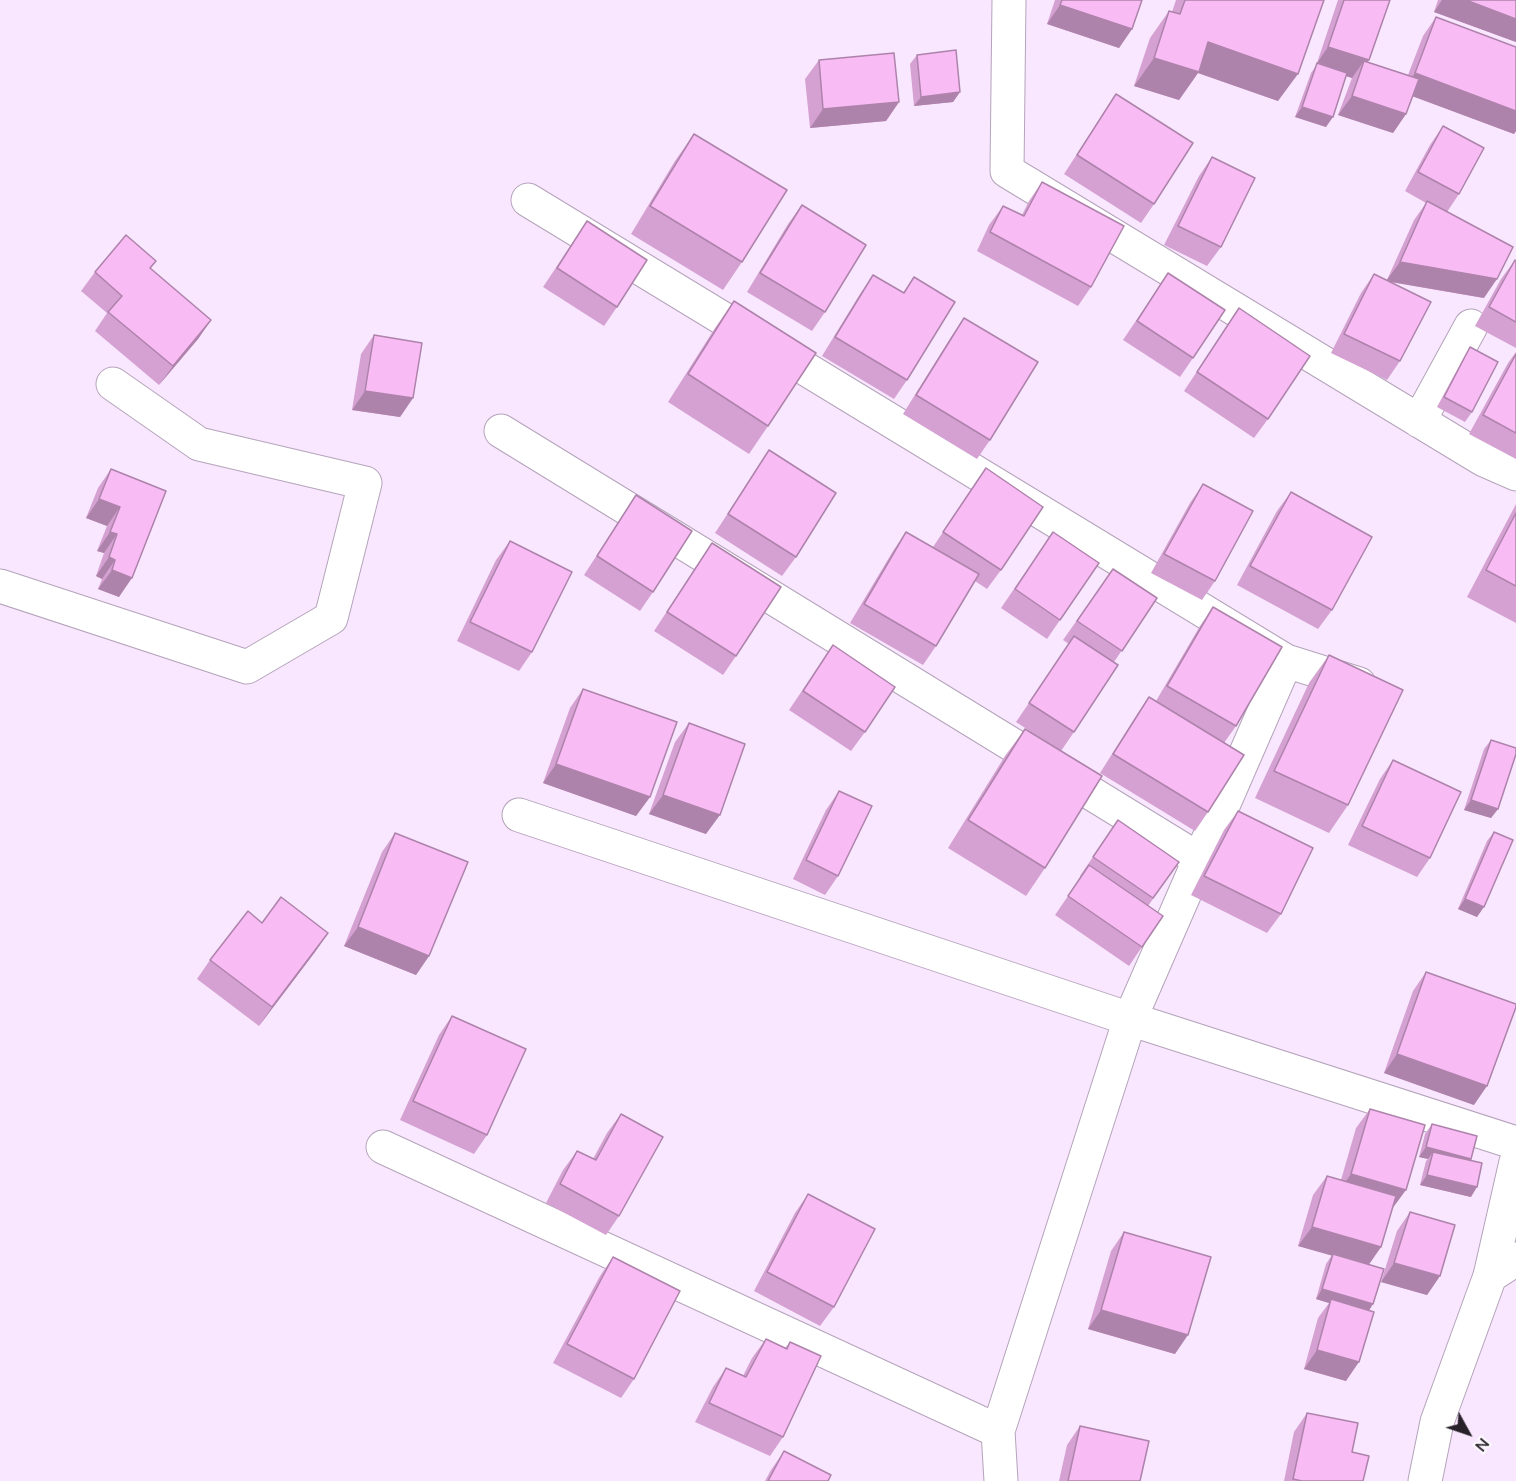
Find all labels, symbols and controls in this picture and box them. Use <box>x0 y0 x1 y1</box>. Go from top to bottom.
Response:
north arrow <box>1438 1403 1498 1463</box>
text: N <box>1470 1433 1494 1456</box>

